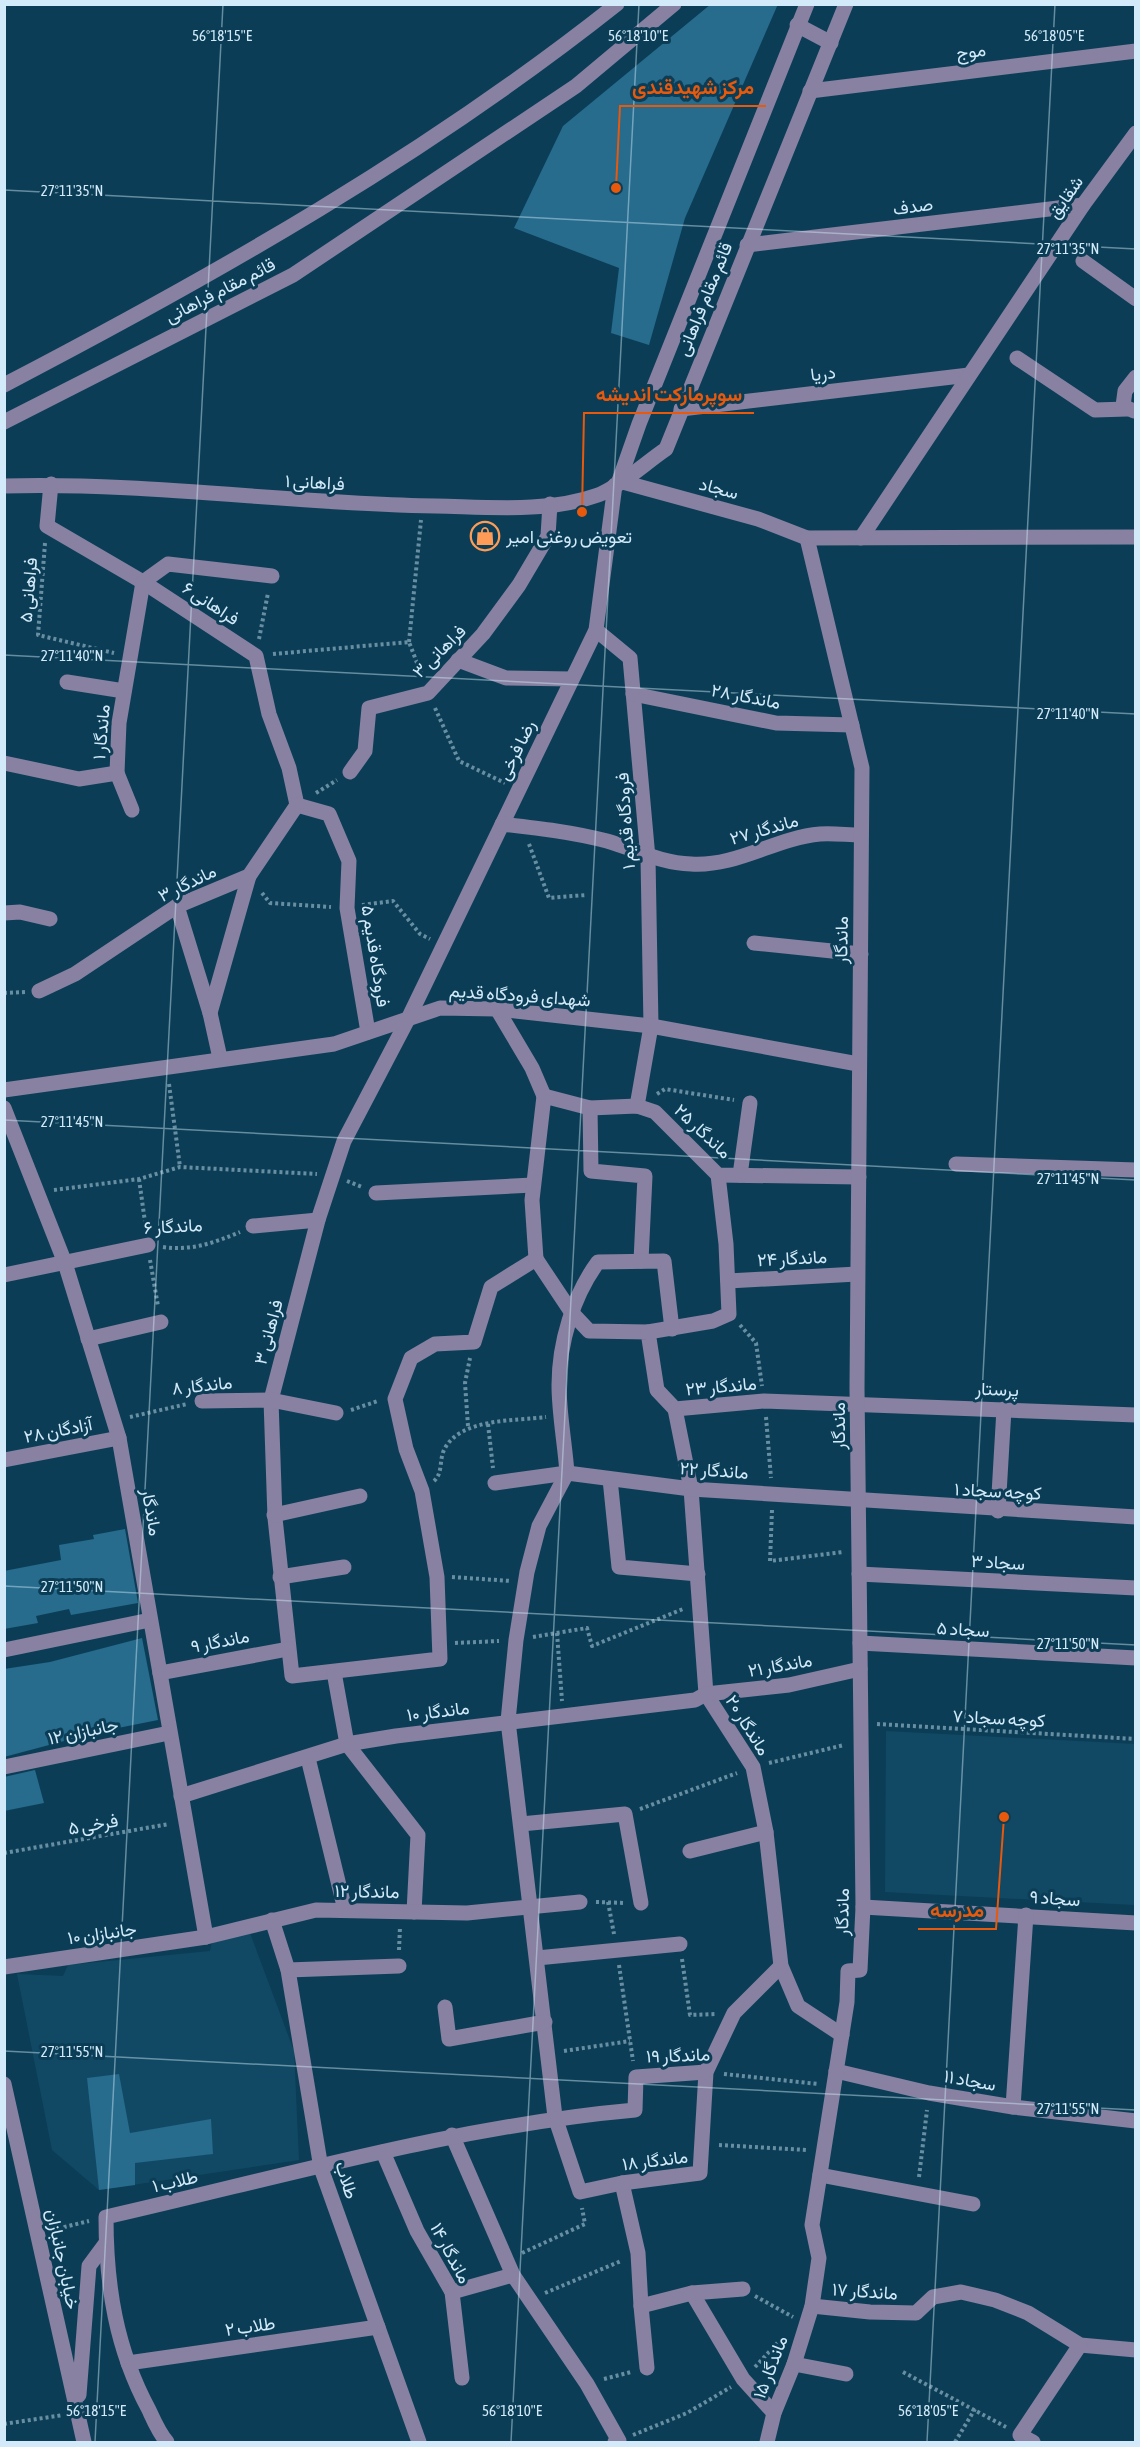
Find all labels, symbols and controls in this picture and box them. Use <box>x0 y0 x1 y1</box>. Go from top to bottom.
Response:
text: 56°18'15"E <box>192 27 253 44</box>
text: 56°18'10"E <box>608 27 669 44</box>
text: 56°18'05"E <box>1024 27 1085 44</box>
street label: موج <box>955 39 987 65</box>
callout: مرکز شهیدقندی <box>620 68 766 106</box>
text: مرکز شهیدقندی <box>632 75 754 100</box>
street label: شقایق <box>1043 172 1088 223</box>
text: 27°11'35"N <box>41 182 103 199</box>
street label: صدف <box>892 193 934 219</box>
street label: قائم مقام فراهانی <box>672 239 738 360</box>
text: 27°11'35"N <box>1037 240 1099 257</box>
street label: قائم مقام فراهانی <box>161 253 280 329</box>
street label: دریا <box>809 361 837 386</box>
callout: سوپرمارکت اندیشه <box>584 375 754 413</box>
text: سوپرمارکت اندیشه <box>596 382 742 408</box>
street label: فراهانی ۱ <box>285 470 345 495</box>
street label: سجاد <box>697 473 741 503</box>
shop icon: تعویض روغنی امیر <box>469 520 501 552</box>
place label: تعویض روغنی امیر <box>505 526 632 548</box>
street label: فراهانی ۵ <box>15 557 42 624</box>
street label: فراهانی ۶ <box>178 577 243 630</box>
street label: فراهانی ۳ <box>408 620 471 683</box>
text: 27°11'40"N <box>41 647 103 664</box>
street label: ماندگار ۲۸ <box>709 679 782 714</box>
street label: ماندگار ۱ <box>88 704 115 761</box>
text: 27°11'40"N <box>1037 705 1099 722</box>
street label: رضا فرخی <box>492 716 540 784</box>
street label: فرودگاه قدیم ۱ <box>611 772 641 870</box>
street label: ماندگار ۲۷ <box>727 809 801 850</box>
street label: ماندگار ۳ <box>155 860 220 907</box>
street label: فرودگاه قدیم ۵ <box>356 904 394 1009</box>
street label: ماندگار <box>830 916 853 965</box>
street label: شهدای فرودگاه قدیم <box>448 980 591 1012</box>
street label: ماندگار ۲۵ <box>669 1099 736 1163</box>
text: 27°11'45"N <box>41 1113 103 1130</box>
text: 27°11'45"N <box>1037 1170 1099 1187</box>
street label: ماندگار ۶ <box>143 1214 203 1239</box>
street label: ماندگار ۲۴ <box>757 1246 827 1271</box>
street label: فراهانی ۳ <box>249 1297 288 1367</box>
street label: ماندگار ۸ <box>171 1371 233 1400</box>
street label: ماندگار ۲۳ <box>685 1372 758 1401</box>
street label: پرستار <box>974 1378 1019 1402</box>
street label: ماندگار <box>828 1402 850 1451</box>
street label: آزادگان ۲۸ <box>22 1413 96 1448</box>
street label: ماندگار ۲۲ <box>679 1457 749 1484</box>
street label: کوچه سجاد ۱ <box>954 1478 1042 1506</box>
street label: ماندگار <box>136 1486 166 1537</box>
street label: سجاد ۳ <box>970 1550 1026 1574</box>
text: 27°11'50"N <box>41 1578 103 1595</box>
street label: سجاد ۵ <box>936 1617 990 1641</box>
street label: ماندگار ۹ <box>189 1625 251 1658</box>
text: 27°11'50"N <box>1037 1635 1099 1652</box>
street label: ماندگار ۲۱ <box>746 1649 814 1682</box>
street label: ماندگار ۲۰ <box>720 1691 775 1760</box>
street label: ماندگار ۱۰ <box>405 1697 471 1726</box>
street label: کوچه سجاد ۷ <box>952 1705 1046 1733</box>
street label: جانبازان ۱۲ <box>46 1713 120 1750</box>
street label: فرخی ۵ <box>66 1809 120 1840</box>
street label: ماندگار ۱۲ <box>334 1880 400 1903</box>
street label: سجاد ۹ <box>1029 1886 1081 1910</box>
street label: ماندگار <box>831 1888 854 1937</box>
callout: مدرسه <box>918 1891 996 1929</box>
text: مدرسه <box>930 1898 984 1923</box>
street label: جانبازان ۱۰ <box>66 1918 138 1949</box>
text: 27°11'55"N <box>41 2043 103 2060</box>
street label: ماندگار ۱۹ <box>646 2043 710 2068</box>
street label: سجاد ۱۱ <box>942 2065 998 2095</box>
text: 27°11'55"N <box>1037 2100 1099 2117</box>
street label: ماندگار ۱۸ <box>621 2146 689 2175</box>
street label: طلاب <box>331 2159 363 2201</box>
street label: طلاب ۱ <box>150 2166 200 2196</box>
street label: خیابان جانبازان <box>41 2207 84 2311</box>
street label: ماندگار ۱۴ <box>425 2219 476 2287</box>
street label: ماندگار ۱۷ <box>831 2278 899 2305</box>
street label: طلاب ۲ <box>224 2312 276 2340</box>
street label: ماندگار ۱۵ <box>748 2332 793 2402</box>
text: 56°18'15"E <box>66 2402 127 2419</box>
text: 56°18'10"E <box>482 2402 543 2419</box>
text: 56°18'05"E <box>898 2402 959 2419</box>

